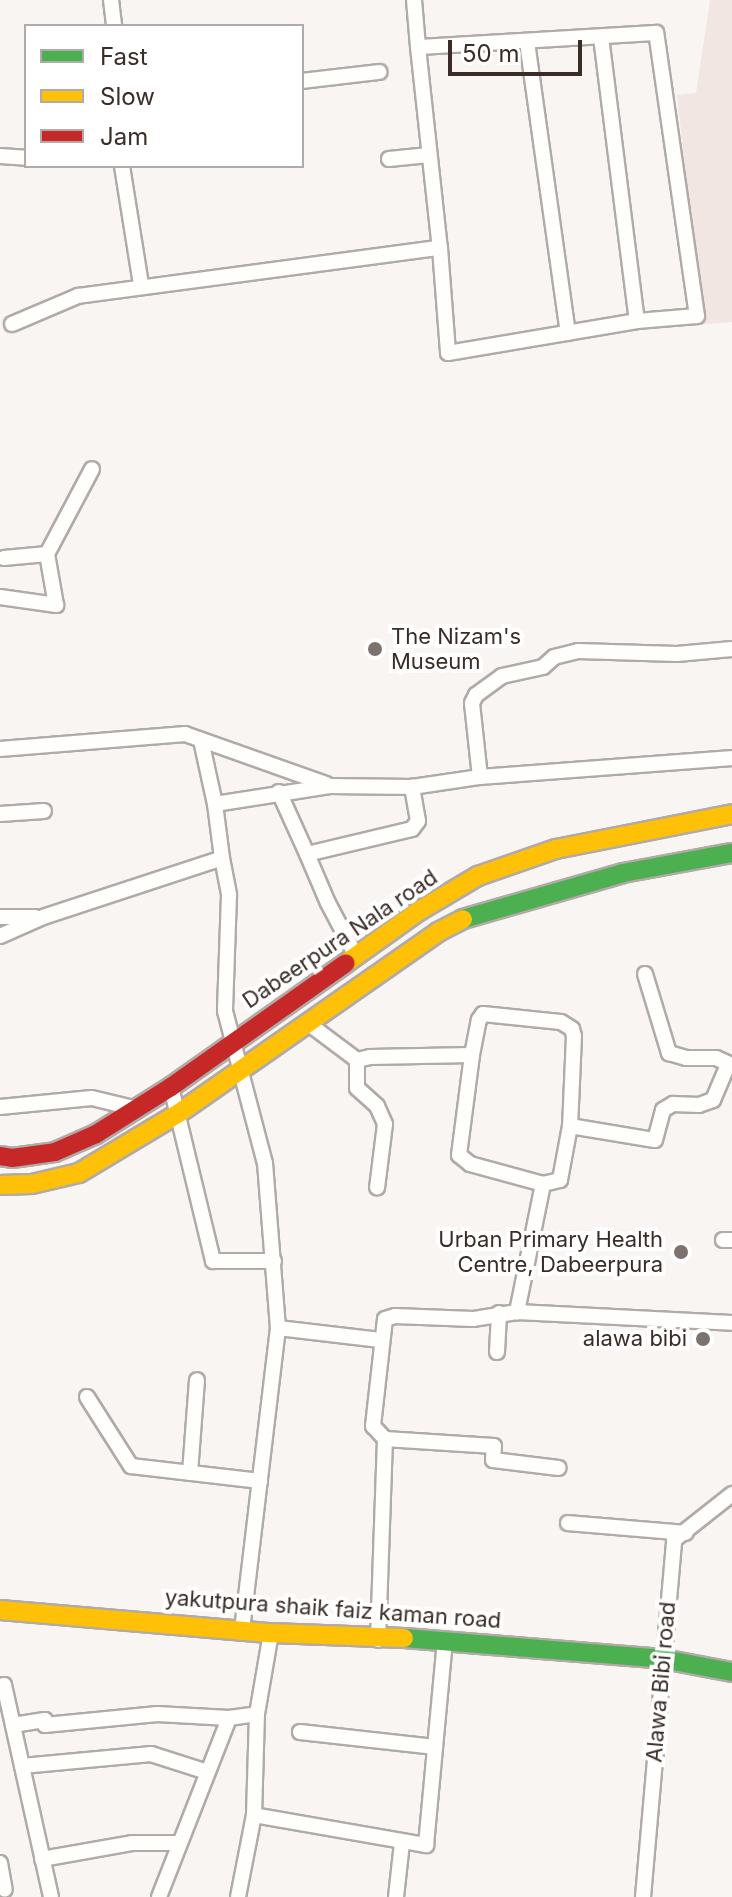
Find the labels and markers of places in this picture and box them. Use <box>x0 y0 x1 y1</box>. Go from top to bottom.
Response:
place label: The Nizam's Museum <box>391 623 521 674</box>
marker: The Nizam's Museum <box>366 640 384 658</box>
place label: Urban Primary Health Centre, Dabeerpura <box>438 1226 663 1278</box>
marker: Urban Primary Health Centre, Dabeerpura <box>670 1241 692 1263</box>
place label: alawa bibi <box>583 1326 687 1352</box>
marker: alawa bibi <box>694 1330 712 1348</box>

